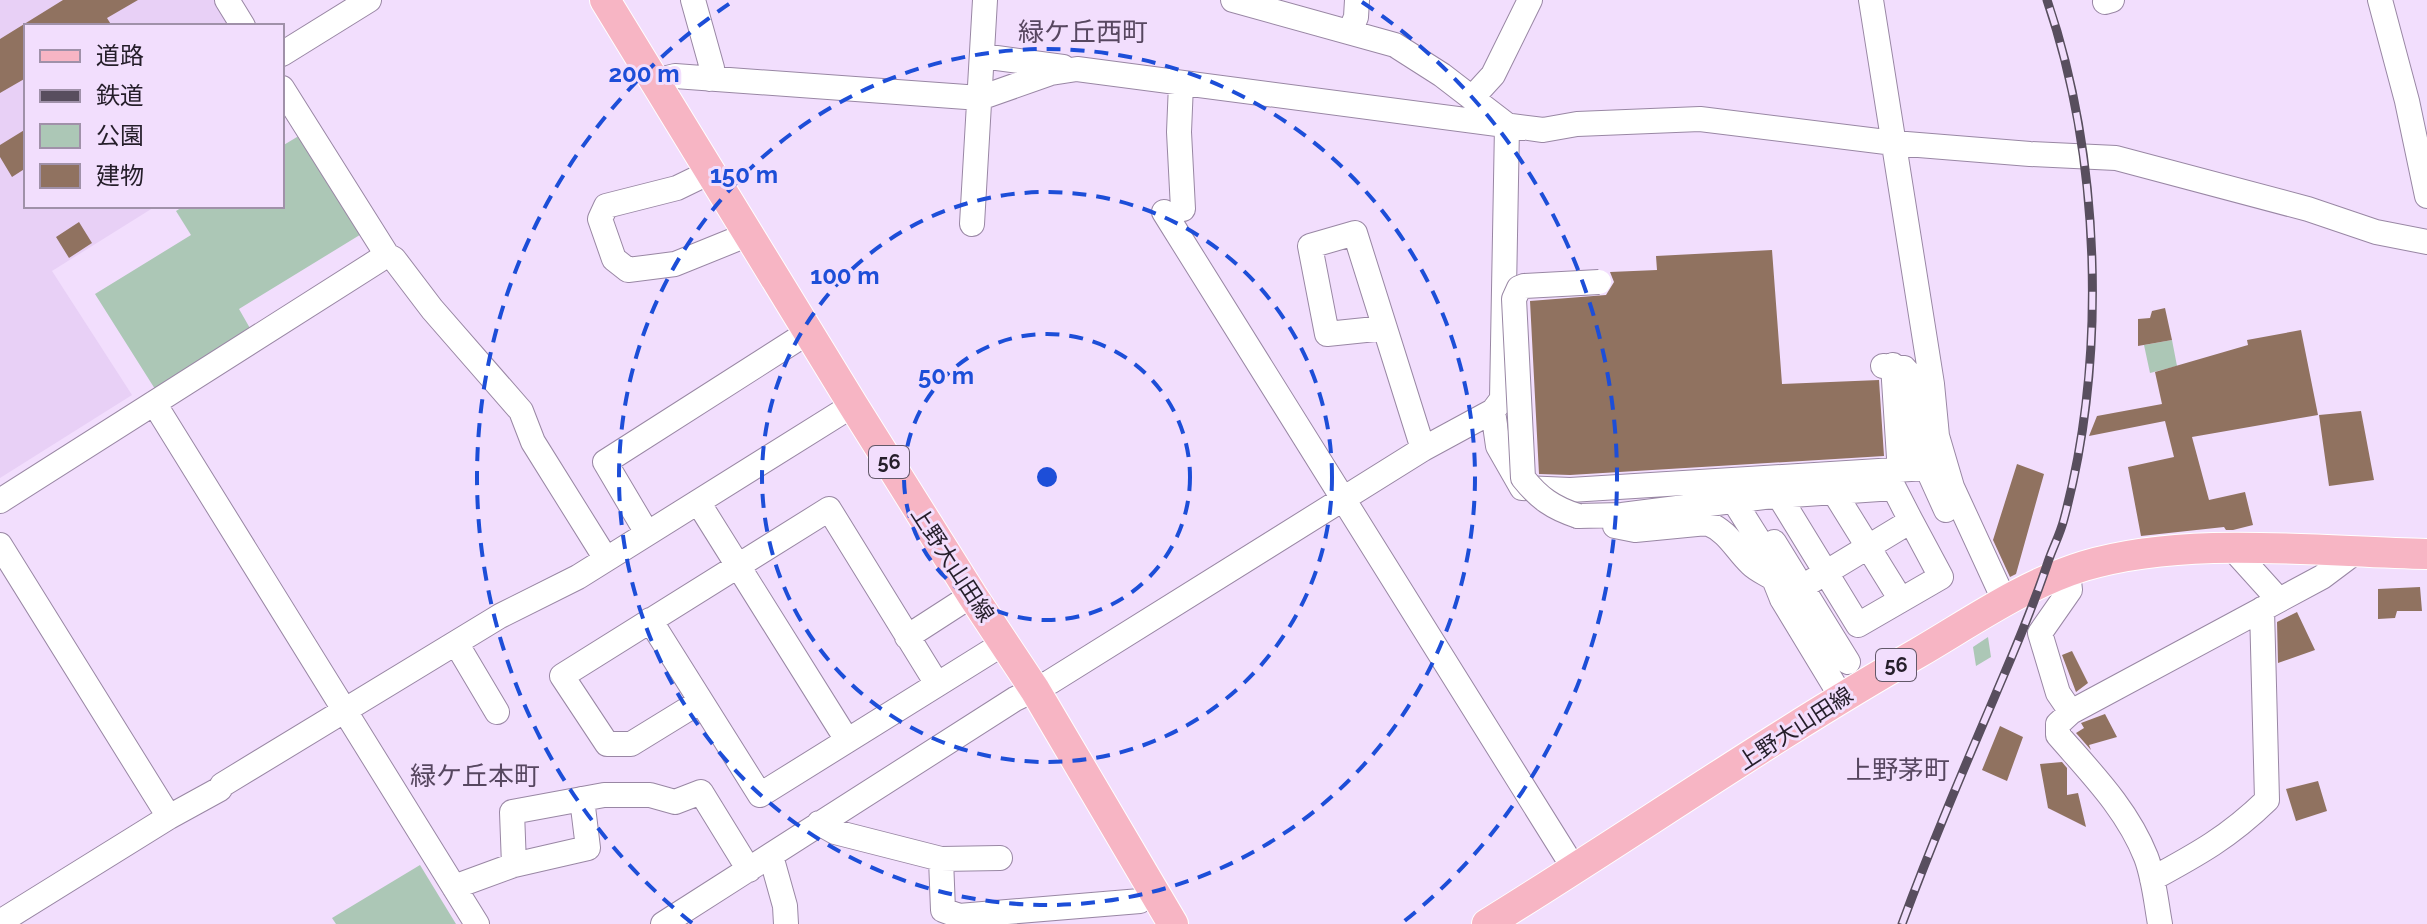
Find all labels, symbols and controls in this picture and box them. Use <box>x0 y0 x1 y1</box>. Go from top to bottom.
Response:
district label: 緑ケ丘西町 <box>1018 17 1148 47</box>
legend <box>24 24 284 208</box>
text: 道路 <box>96 41 144 70</box>
text: 200 m <box>608 59 680 88</box>
text: 鉄道 <box>96 81 144 110</box>
text: 公園 <box>96 121 144 150</box>
text: 150 m <box>710 160 778 189</box>
text: 建物 <box>96 161 144 190</box>
text: 100 m <box>810 261 880 290</box>
text: 50 m <box>918 361 974 390</box>
road number: 56 <box>869 446 909 478</box>
centre of rings <box>1033 463 1061 491</box>
street label: 上野大山田線 <box>906 502 1000 626</box>
road number: 56 <box>1876 649 1916 681</box>
street label: 上野大山田線 <box>1733 681 1857 775</box>
district label: 上野茅町 <box>1846 755 1950 785</box>
district label: 緑ケ丘本町 <box>410 761 540 791</box>

